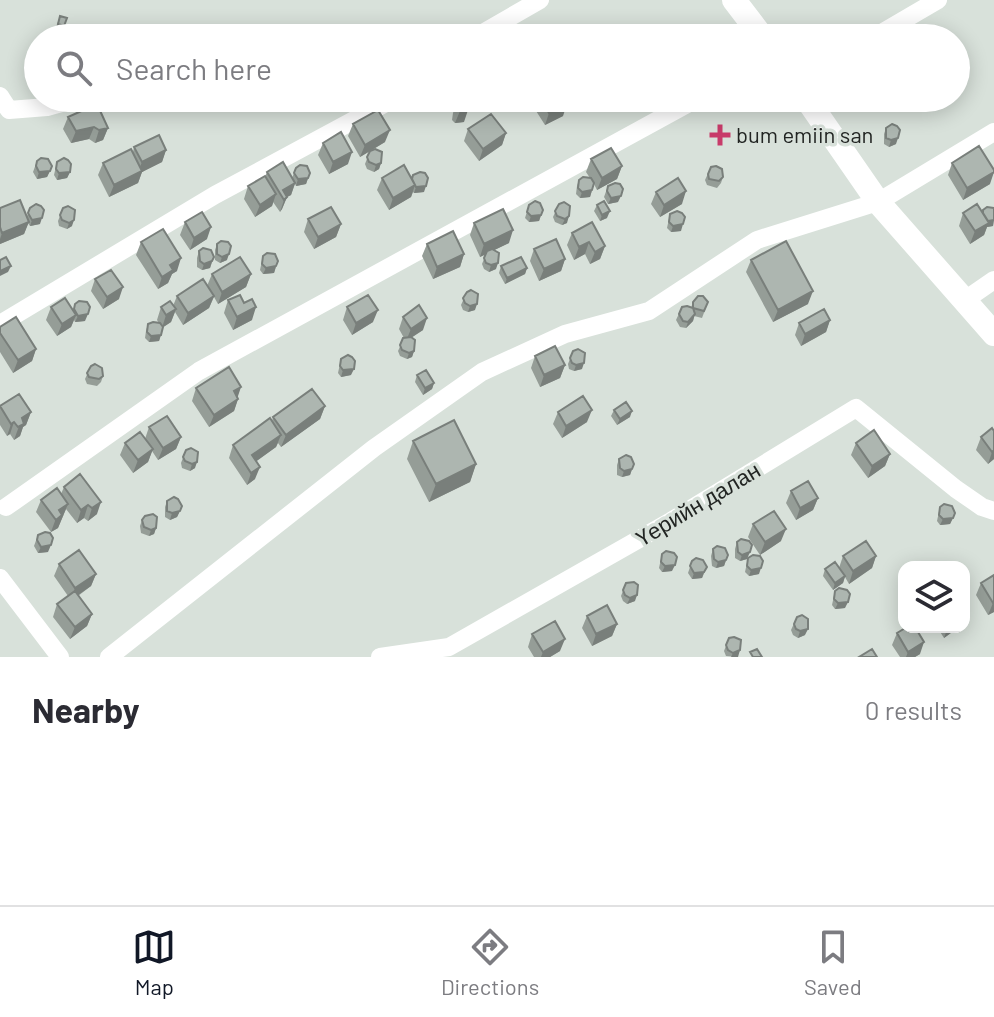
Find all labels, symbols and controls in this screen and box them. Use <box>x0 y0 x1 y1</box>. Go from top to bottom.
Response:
search box <box>24 24 970 112</box>
icon: search <box>52 46 96 90</box>
text: Search here <box>116 50 272 86</box>
place label: bum emiin san <box>736 121 873 147</box>
marker: bum emiin san <box>711 126 729 144</box>
street label: Үерийн далан <box>631 456 765 551</box>
map controls <box>898 561 970 633</box>
button: layers <box>898 561 970 633</box>
text: Nearby <box>32 689 140 730</box>
text: 0 results <box>865 694 962 725</box>
tab: Map <box>132 925 176 999</box>
tab: Directions <box>441 925 539 999</box>
tab: Saved <box>804 925 862 999</box>

